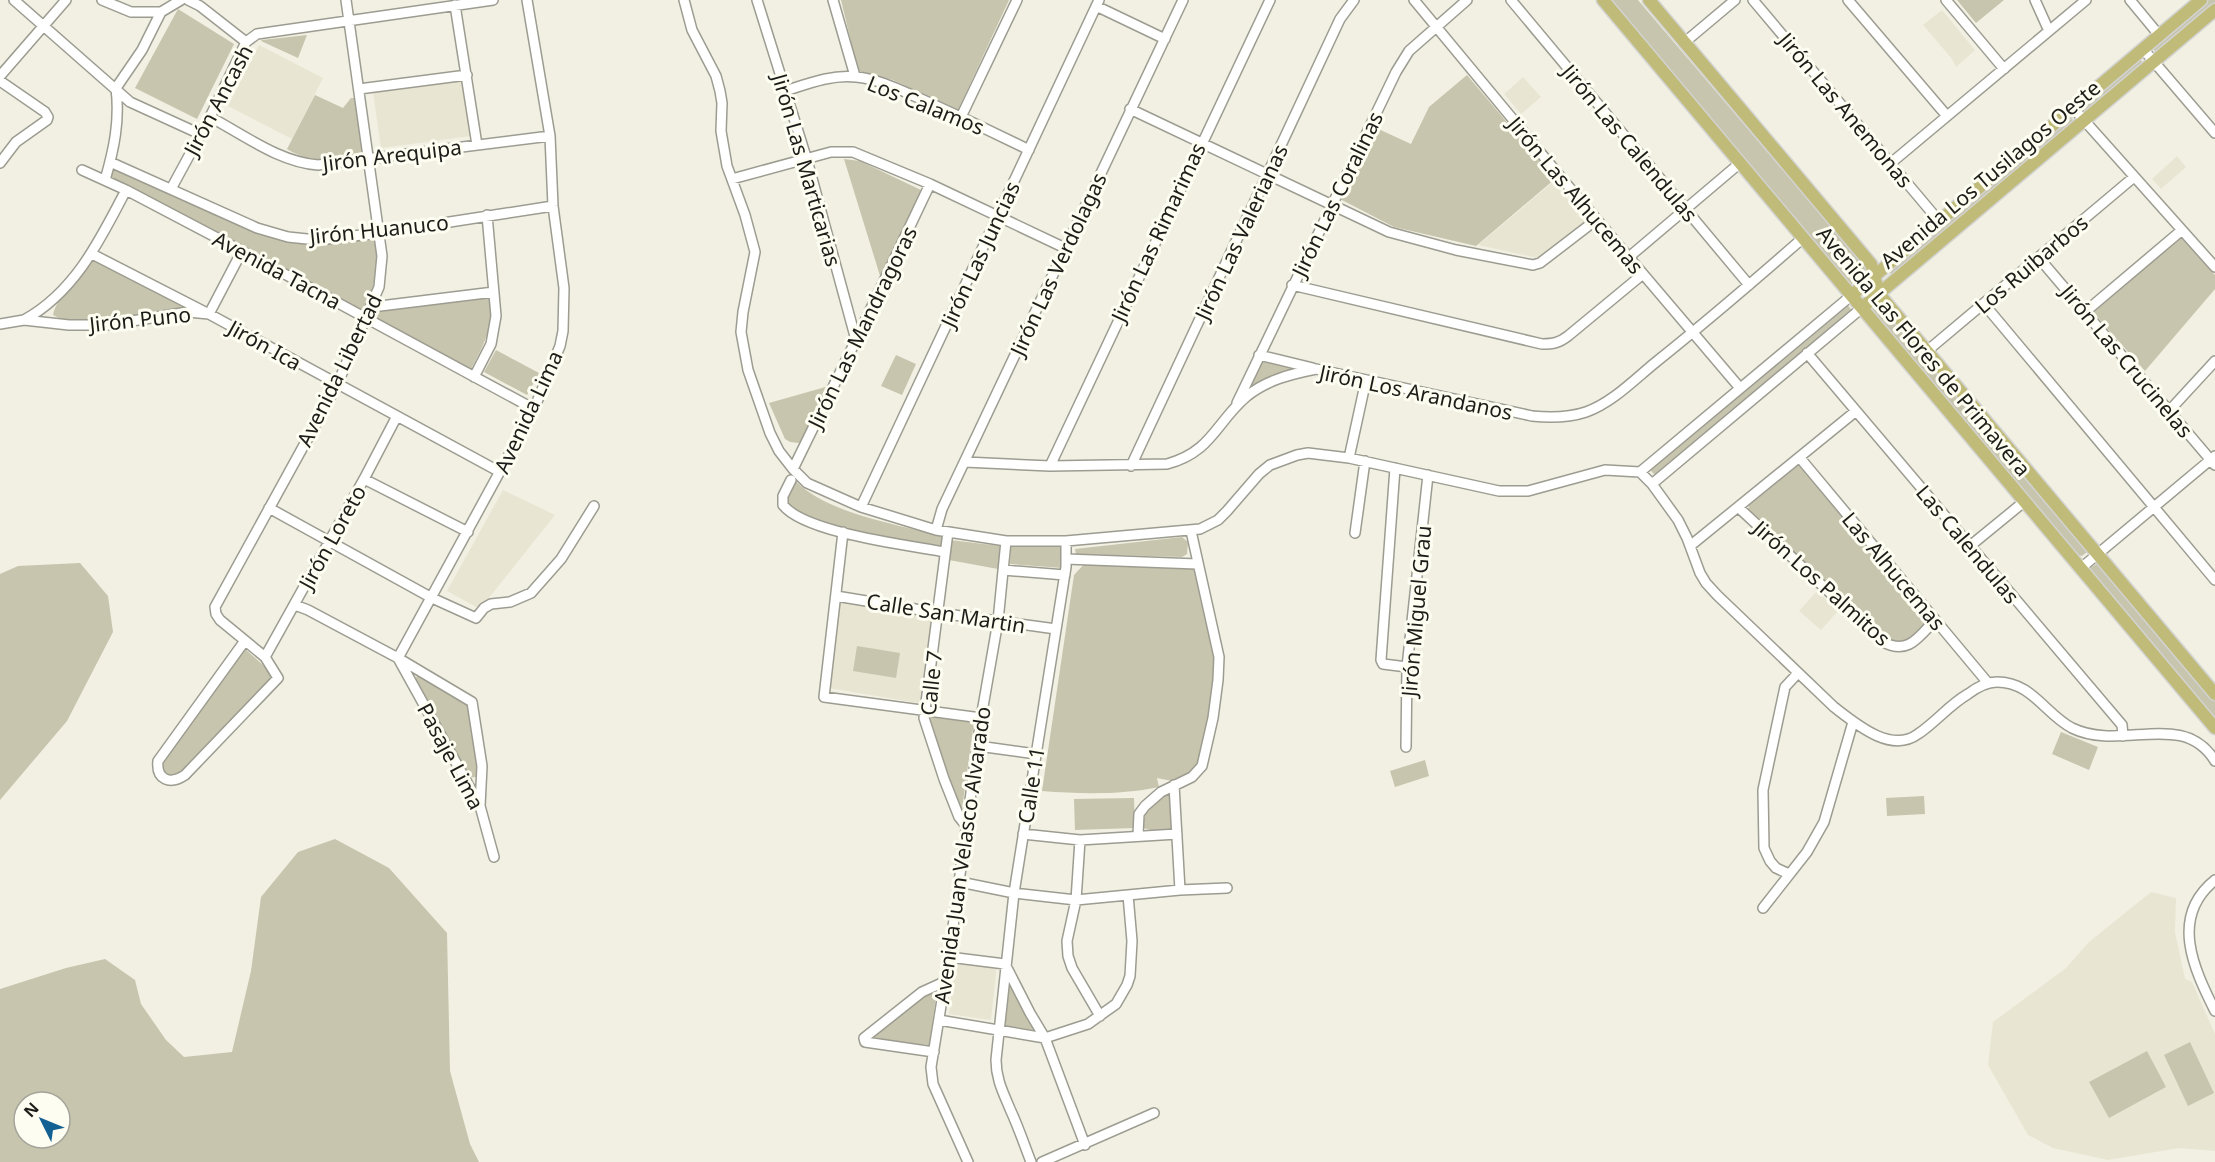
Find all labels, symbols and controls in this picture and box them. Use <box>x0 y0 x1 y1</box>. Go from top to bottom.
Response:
street label: Jirón Las Anemonas <box>1772 25 1919 193</box>
street label: Jirón Ancash <box>176 40 259 162</box>
street label: Jirón Las Calendulas <box>1555 57 1704 228</box>
street label: Jirón Las Marticarias <box>766 68 848 270</box>
street label: Los Calamos <box>863 69 989 141</box>
street label: Avenida Los Tusilagos Oeste <box>1874 74 2106 274</box>
street label: Jirón Las Coralinas <box>1284 107 1389 283</box>
street label: Jirón Las Alhucemas <box>1501 109 1650 279</box>
street label: Jirón Arequipa <box>319 133 463 178</box>
street label: Jirón Las Rimarimas <box>1103 138 1212 328</box>
street label: Jirón Las Valerianas <box>1187 140 1294 326</box>
street label: Jirón Las Verdolagas <box>1002 168 1113 362</box>
street label: Jirón Las Juncias <box>933 177 1026 333</box>
street label: Jirón Huanuco <box>306 208 450 250</box>
street label: Los Ruibarbos <box>1968 208 2094 320</box>
street label: Avenida Las Flores de Primavera <box>1811 220 2037 482</box>
street label: Jirón Las Mandragoras <box>800 221 923 434</box>
street label: Avenida Tacna <box>208 225 346 315</box>
street label: Jirón Las Crucinelas <box>2053 277 2199 443</box>
street label: Avenida Libertad <box>290 289 388 451</box>
street label: Jirón Puno <box>86 300 192 338</box>
street label: Jirón Ica <box>222 313 307 377</box>
street label: Avenida Lima <box>487 346 569 478</box>
street label: Jirón Los Arandanos <box>1315 357 1515 426</box>
street label: Las Calendulas <box>1910 479 2026 609</box>
street label: Jirón Loreto <box>291 480 372 596</box>
street label: Las Alhucemas <box>1836 506 1952 636</box>
street label: Jirón Los Palmitos <box>1746 513 1896 652</box>
street label: Jirón Miguel Grau <box>1394 524 1437 700</box>
street label: Calle San Martin <box>865 587 1027 639</box>
street label: Calle 7 <box>914 649 948 717</box>
street label: Pasaje Lima <box>411 698 491 814</box>
street label: Avenida Juan Velasco Alvarado <box>927 705 997 1005</box>
street label: Calle 11 <box>1011 745 1051 825</box>
north arrow <box>12 1090 72 1150</box>
text: N <box>19 1098 44 1122</box>

